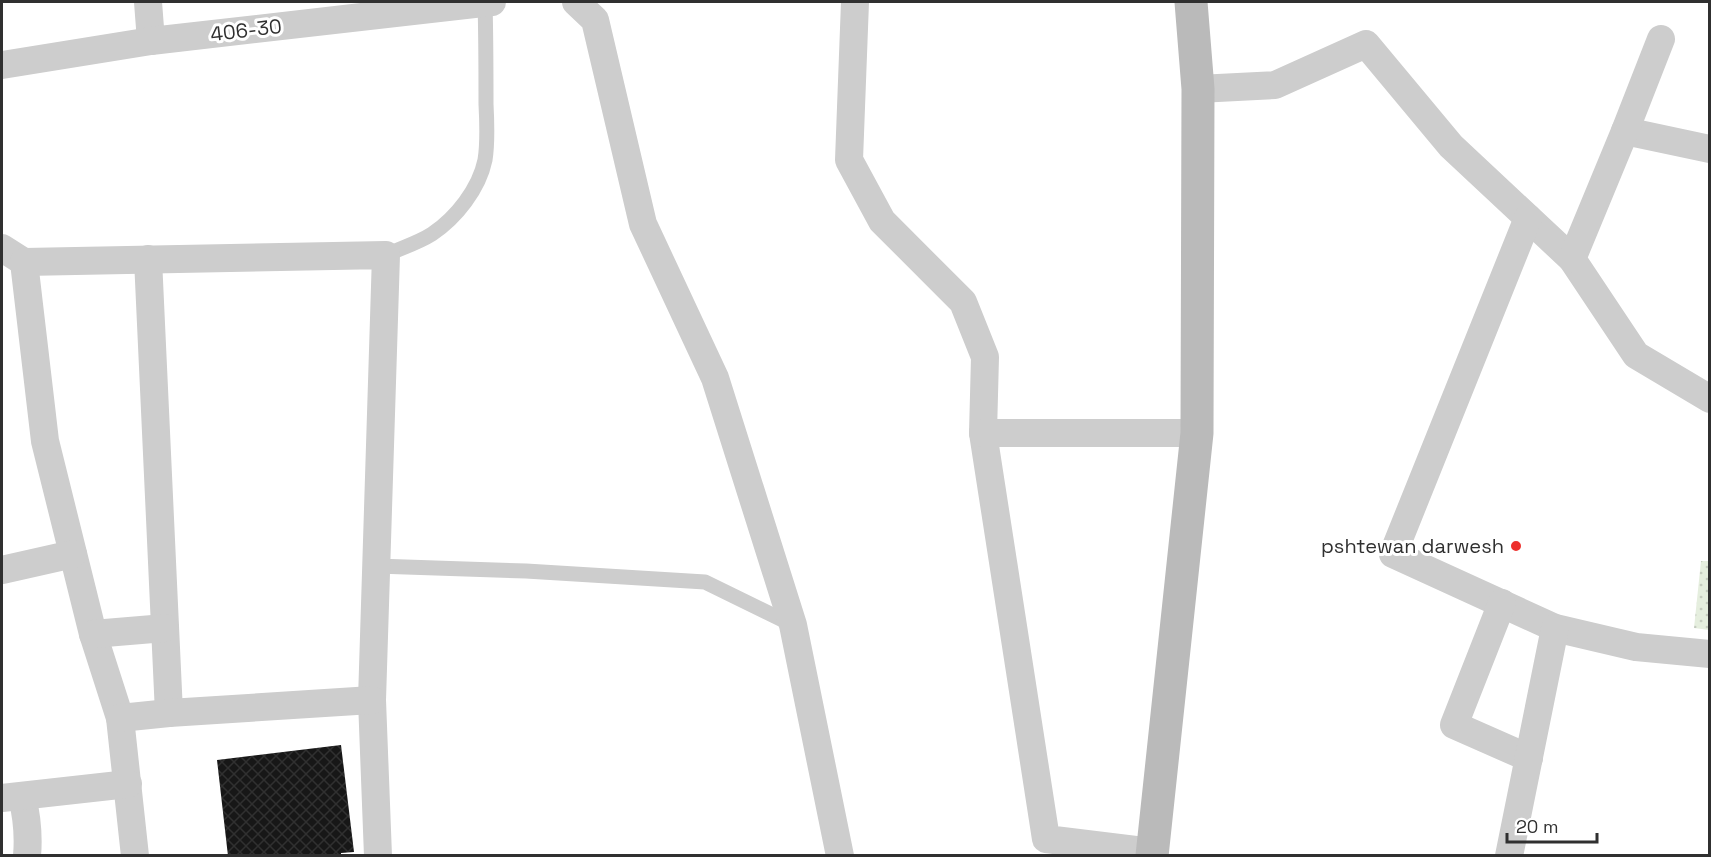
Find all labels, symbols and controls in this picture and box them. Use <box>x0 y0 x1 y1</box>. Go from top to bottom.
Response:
street label: 406-30 <box>209 13 283 47</box>
place label: pshtewan darwesh <box>1321 533 1504 559</box>
marker: pshtewan darwesh <box>1509 539 1523 553</box>
scale bar <box>1507 806 1597 844</box>
text: 20 m <box>1516 815 1559 838</box>

